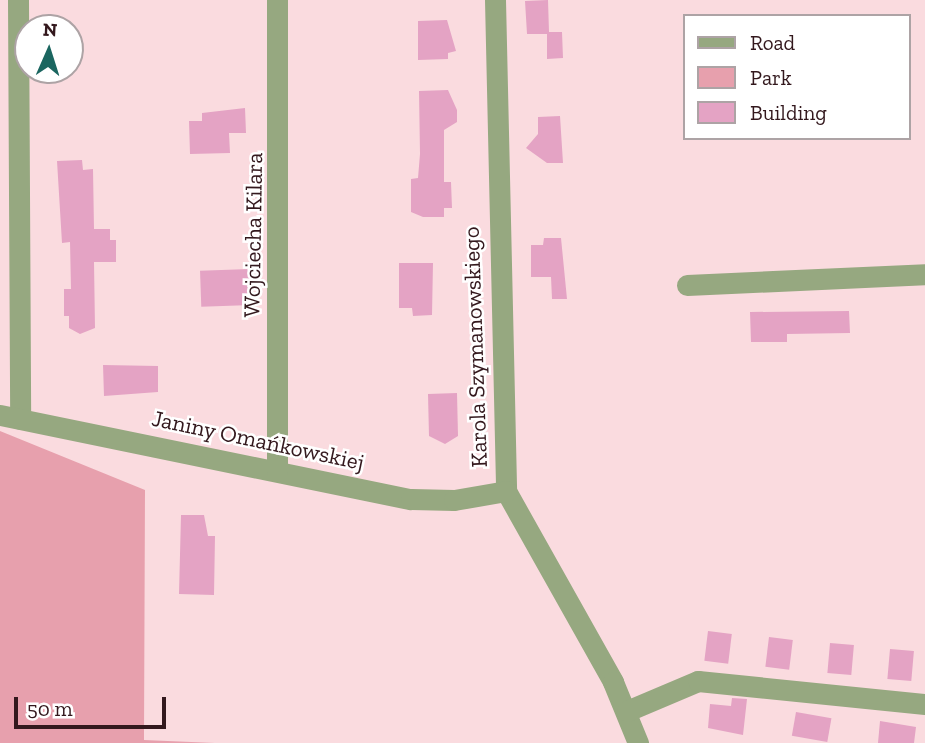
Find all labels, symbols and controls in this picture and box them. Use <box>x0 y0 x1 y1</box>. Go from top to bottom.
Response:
north arrow <box>14 14 84 84</box>
legend <box>684 14 911 140</box>
text: N <box>42 18 58 41</box>
text: Road <box>750 30 795 55</box>
text: Park <box>750 65 792 90</box>
text: Building <box>750 100 827 125</box>
street label: Wojciecha Kilara <box>238 152 268 318</box>
street label: Karola Szymanowskiego <box>457 226 493 468</box>
street label: Janiny Omańkowskiej <box>149 404 367 476</box>
scale bar <box>18 684 170 728</box>
text: 50 m <box>27 696 73 721</box>

